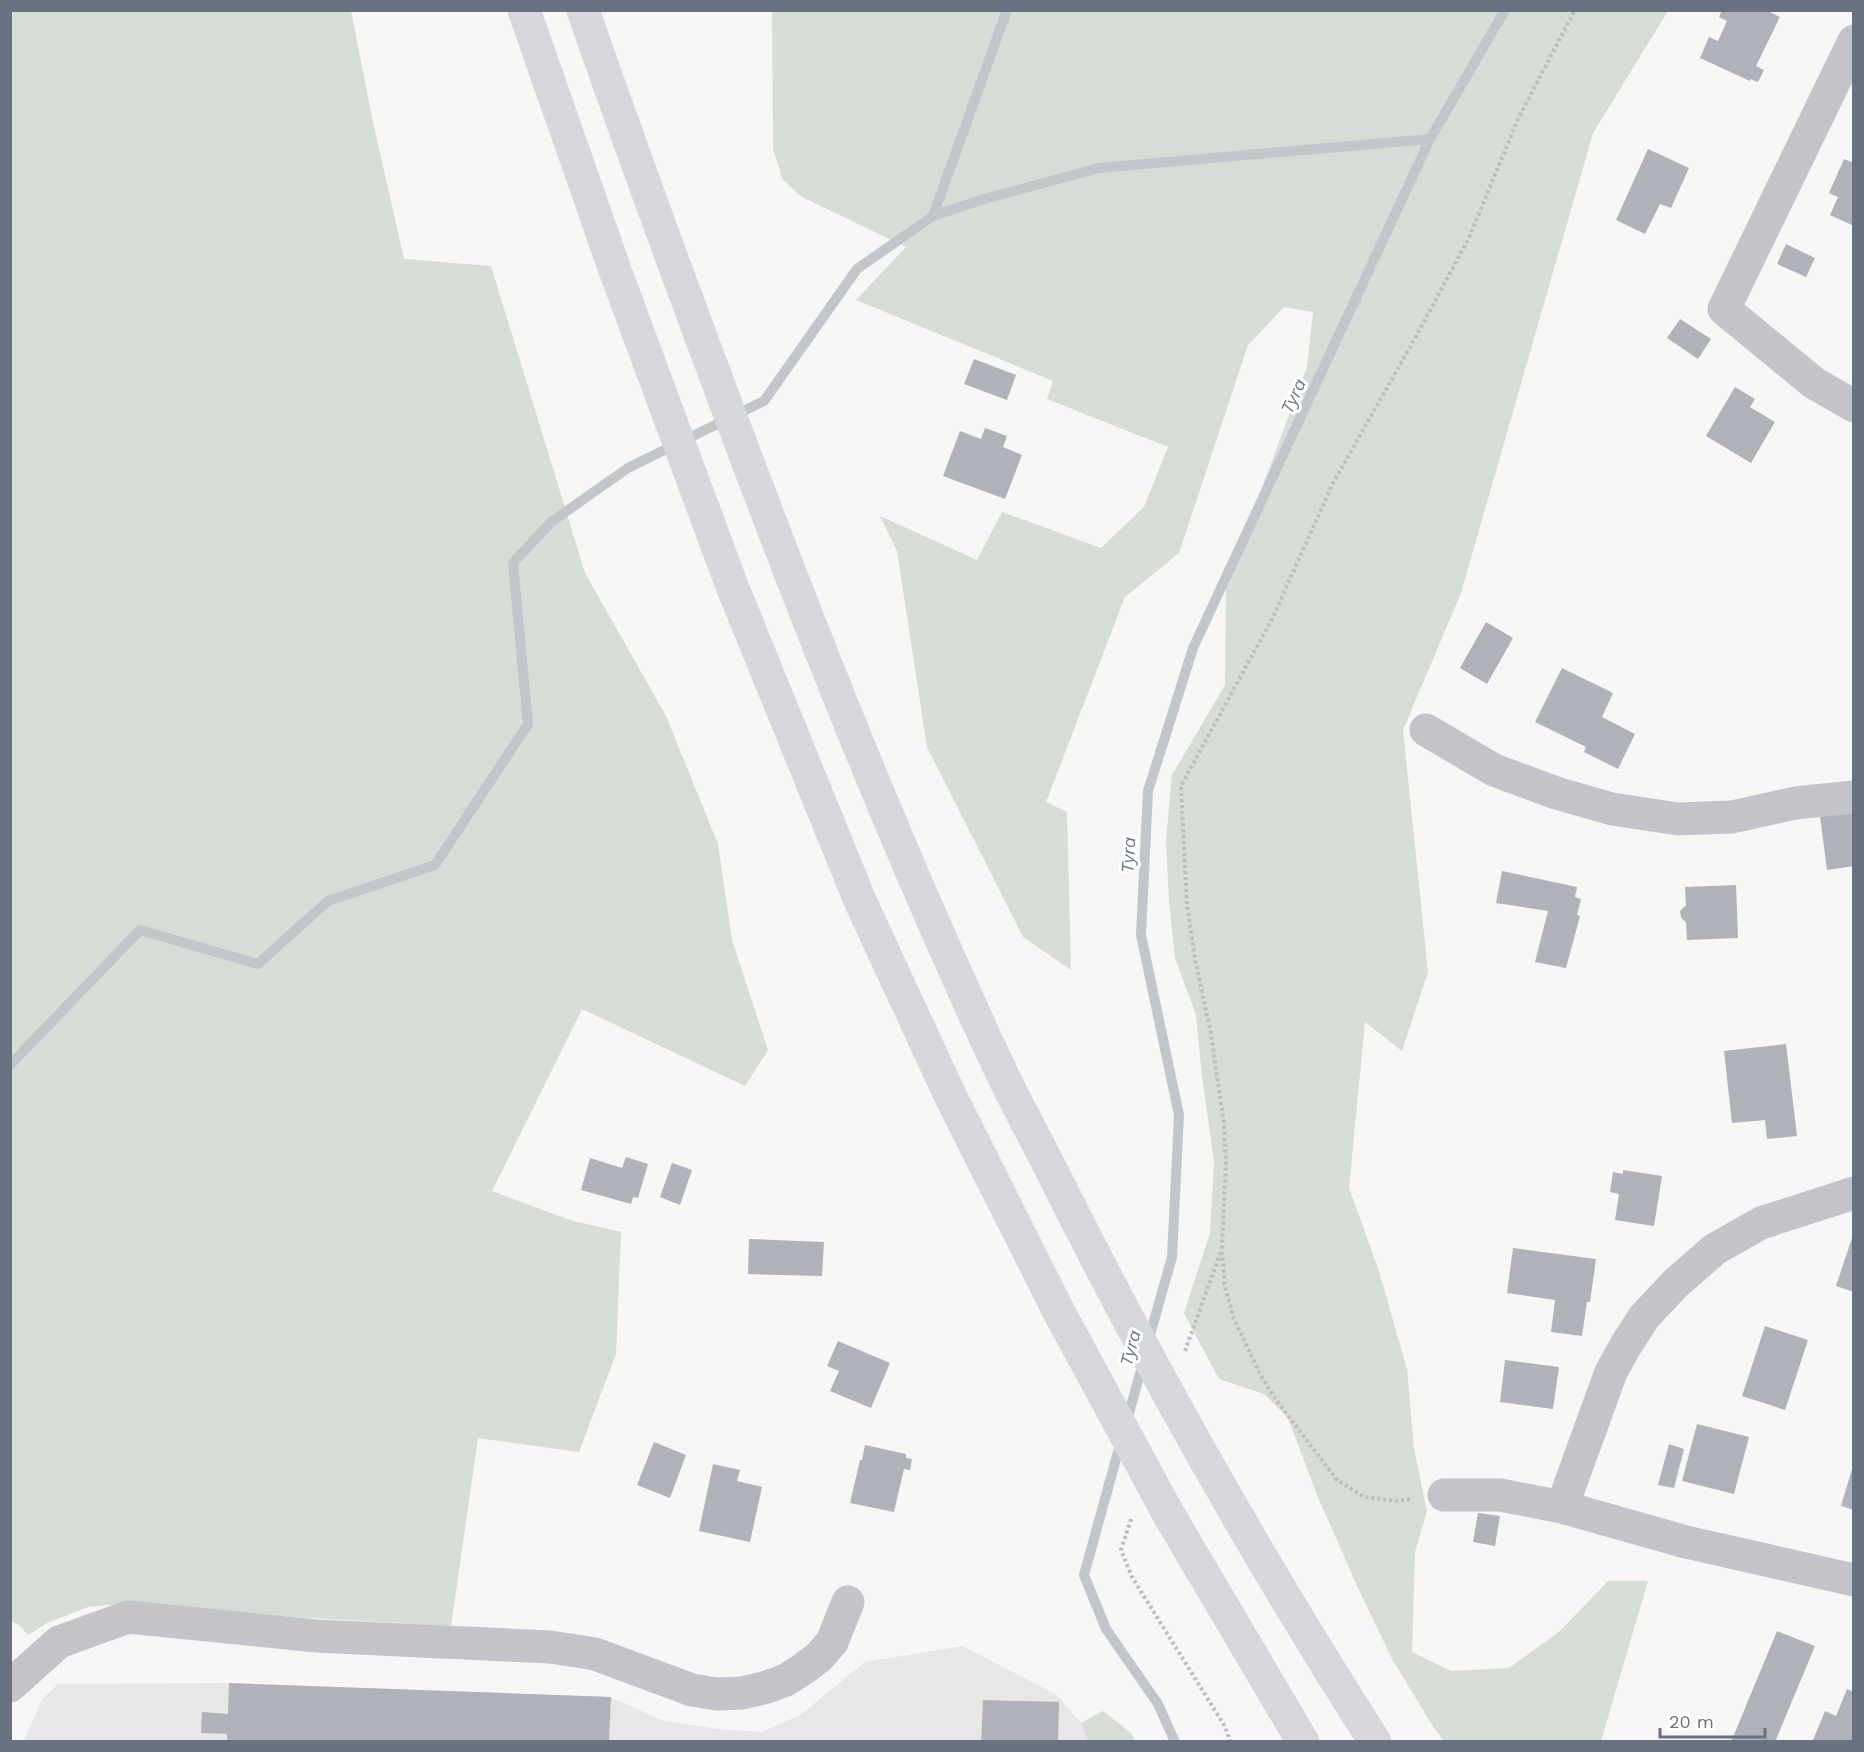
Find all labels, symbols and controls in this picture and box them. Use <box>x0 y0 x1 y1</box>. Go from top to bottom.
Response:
water label: Tyra <box>1276 375 1310 417</box>
water label: Tyra <box>1117 836 1139 874</box>
water label: Tyra <box>1115 1328 1145 1368</box>
scale bar <box>1660 1701 1765 1739</box>
text: 20 m <box>1669 1711 1714 1732</box>

